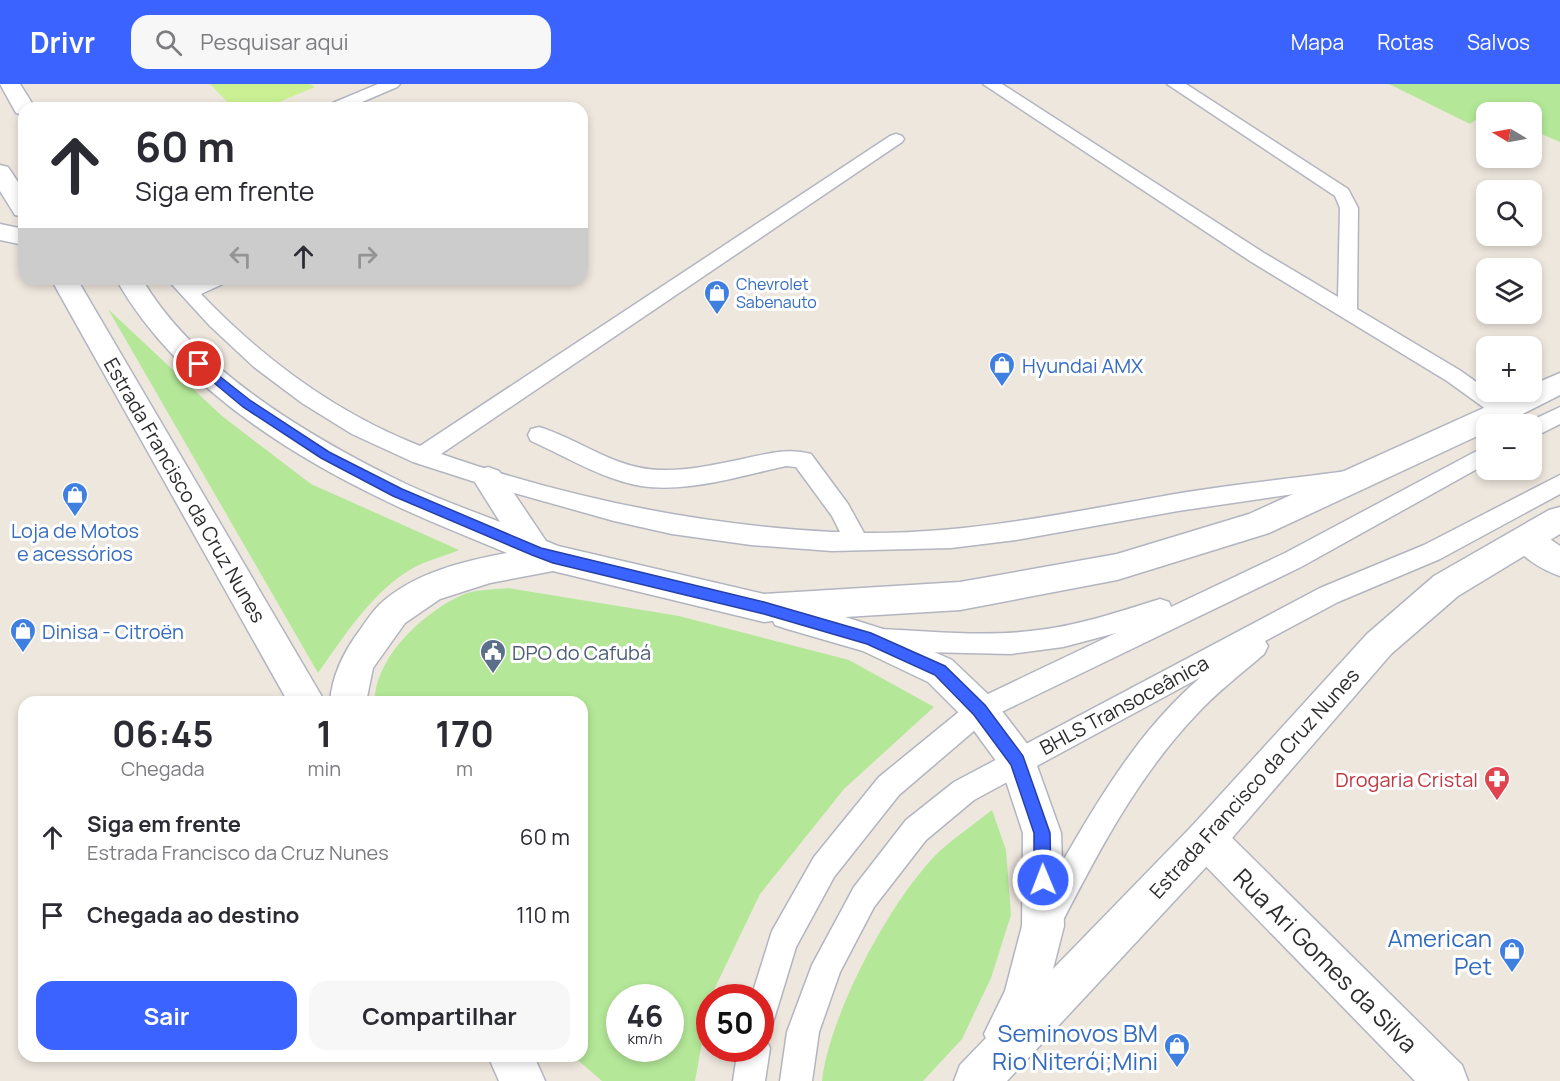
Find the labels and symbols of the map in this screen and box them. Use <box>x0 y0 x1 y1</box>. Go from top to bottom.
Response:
north arrow <box>1476 102 1542 168</box>
place label: Chevrolet Sabenauto <box>736 273 817 313</box>
shop icon: Chevrolet Sabenauto <box>702 278 732 316</box>
pin <box>173 338 224 389</box>
shop icon: Hyundai AMX <box>987 350 1017 388</box>
place label: Hyundai AMX <box>1022 352 1143 379</box>
street label: Estrada Francisco da Cruz Nunes <box>98 353 272 627</box>
shop icon: Loja de Motos e acessórios <box>60 480 90 518</box>
place label: Loja de Motos e acessórios <box>11 517 139 567</box>
shop icon: Dinisa - Citroën <box>8 616 38 654</box>
place label: Dinisa - Citroën <box>42 618 184 645</box>
public building icon: DPO do Cafubá <box>478 637 508 675</box>
place label: DPO do Cafubá <box>512 639 651 666</box>
street label: BHLS Transoceânica <box>1035 649 1213 761</box>
street label: Estrada Francisco da Cruz Nunes <box>1143 662 1365 904</box>
pharmacy icon: Drogaria Cristal <box>1482 764 1512 802</box>
place label: Drogaria Cristal <box>1335 766 1478 793</box>
position arrow <box>1011 848 1075 912</box>
street label: Rua Ari Gomes da Silva <box>1227 861 1425 1059</box>
place label: American Pet <box>1387 921 1492 982</box>
shop icon: American Pet <box>1497 936 1527 974</box>
speed limit sign: 50 <box>696 984 774 1062</box>
place label: Seminovos BM Rio Niterói;Mini <box>992 1016 1158 1077</box>
shop icon: Seminovos BM Rio Niterói;Mini <box>1162 1031 1192 1069</box>

